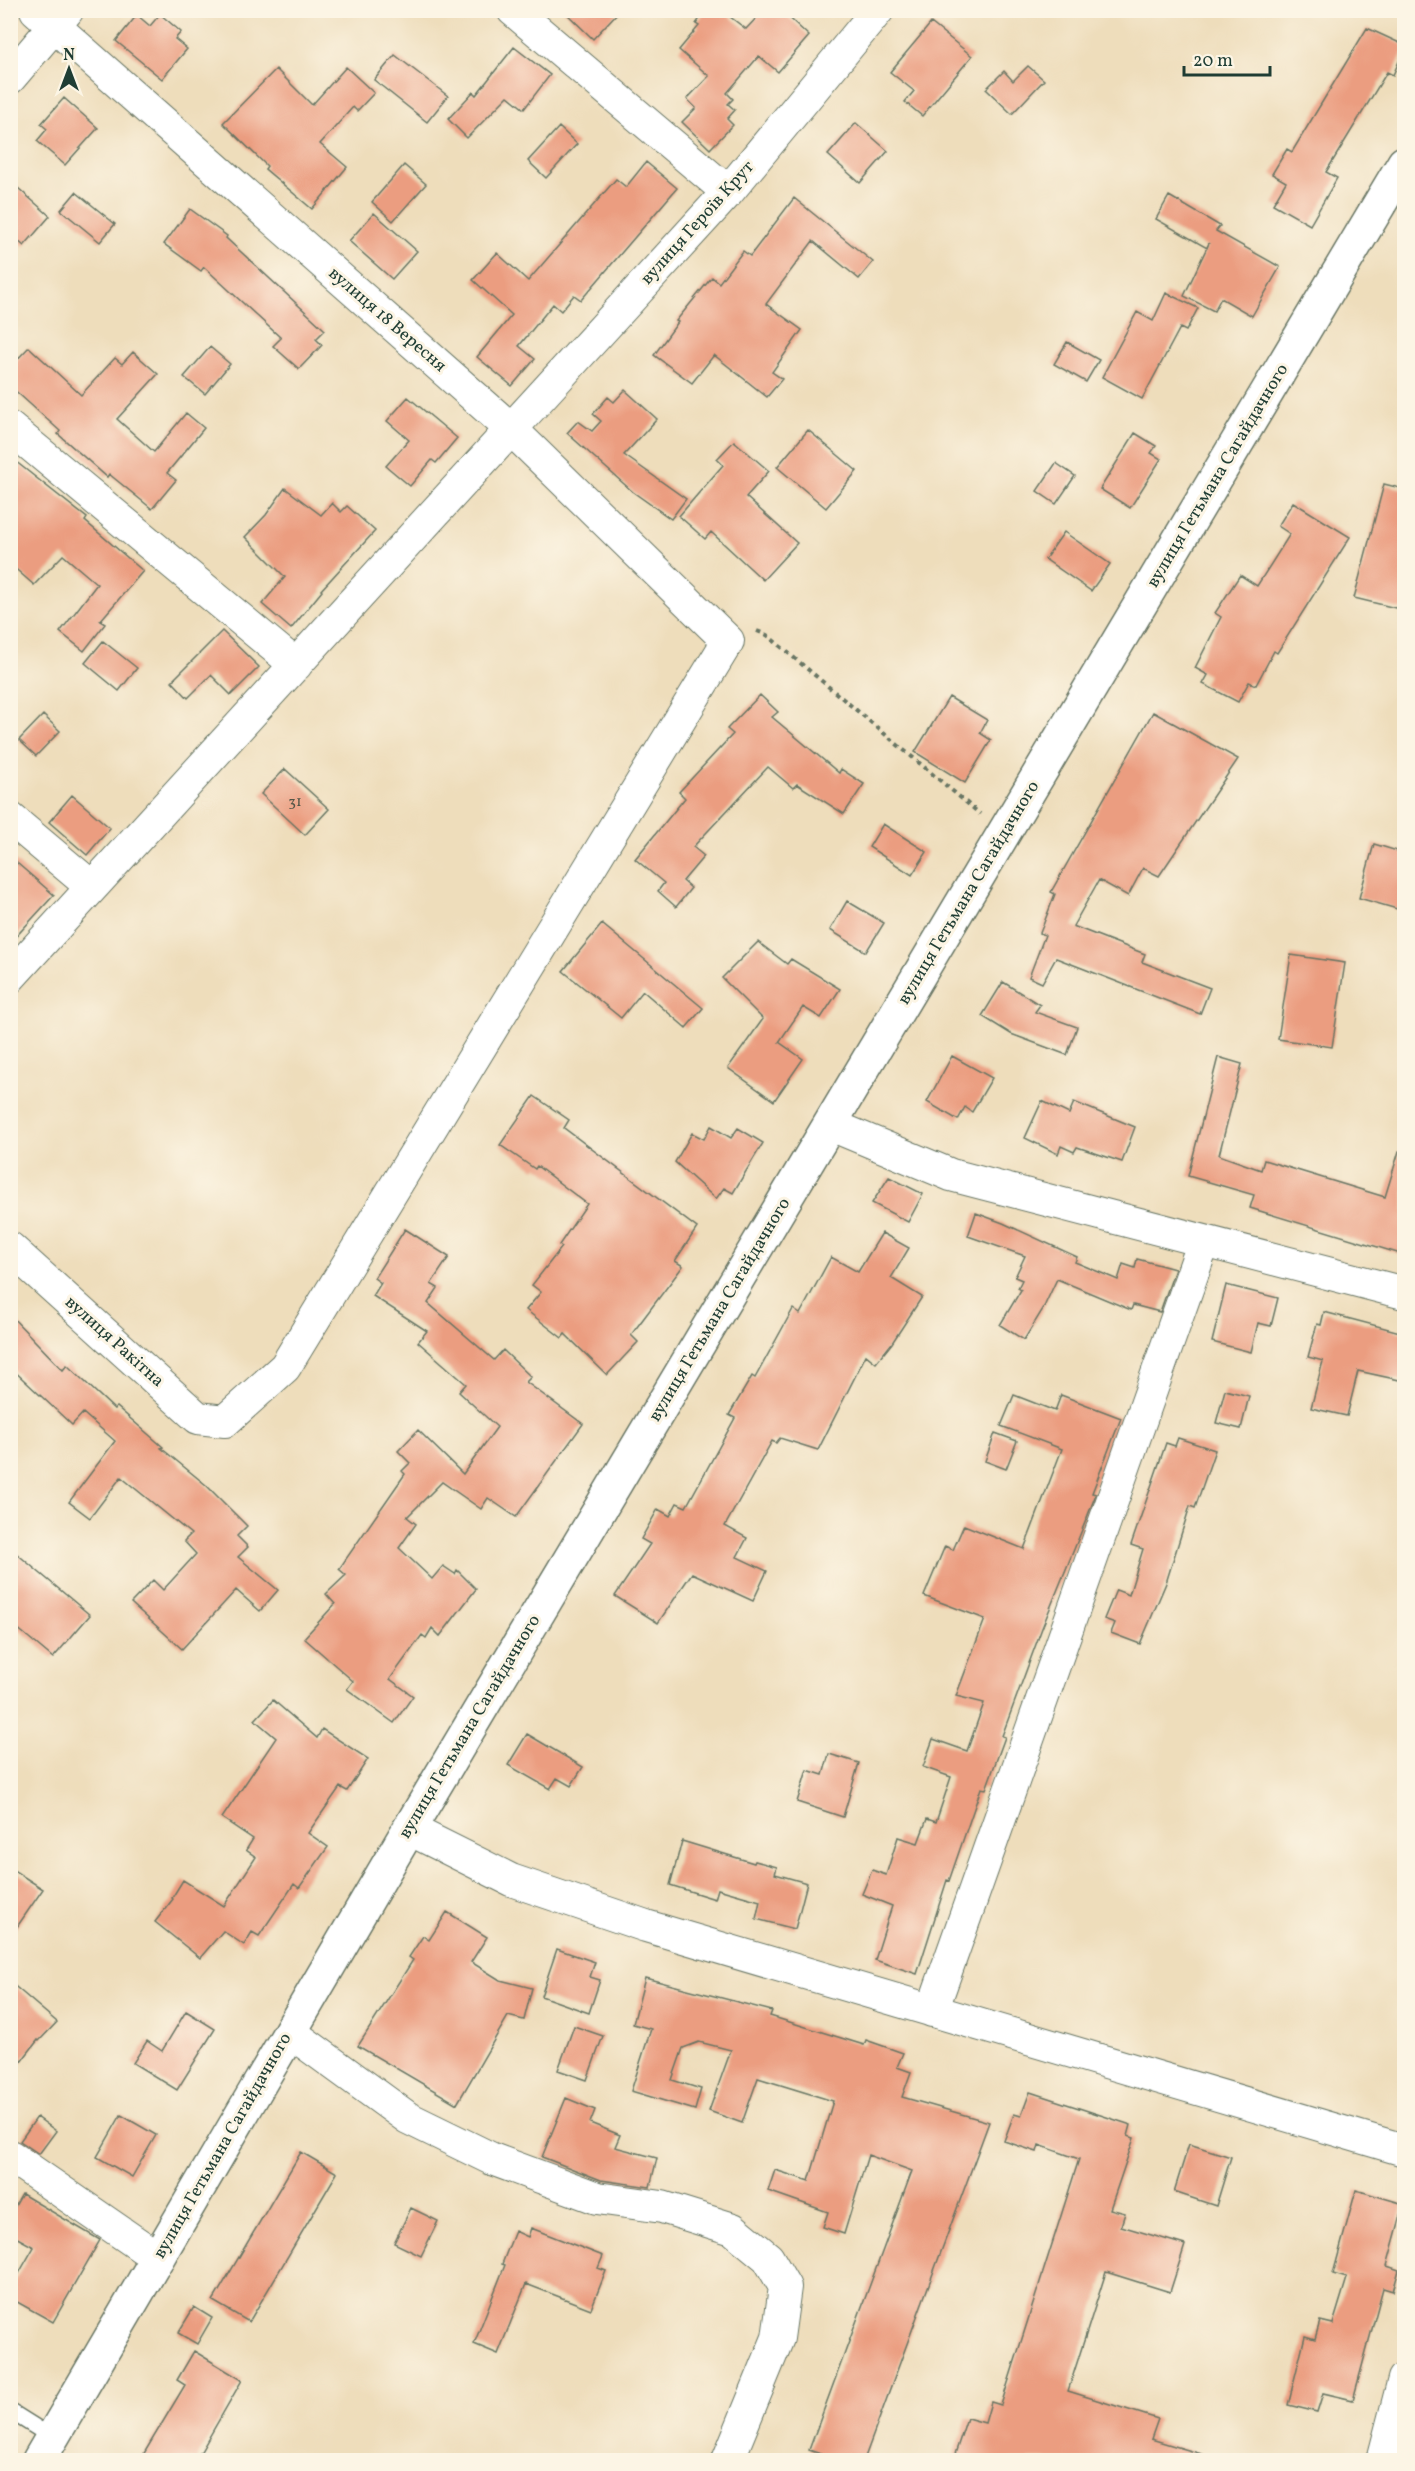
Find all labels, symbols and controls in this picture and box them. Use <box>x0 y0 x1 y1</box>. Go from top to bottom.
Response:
north arrow <box>39 39 99 99</box>
scale bar <box>1184 39 1270 77</box>
text: N <box>63 45 75 67</box>
text: 20 m <box>1193 49 1233 74</box>
street label: вулиця Героїв Крут <box>635 156 761 290</box>
street label: вулиця 18 Вересня <box>322 262 452 378</box>
street label: вулиця Гетьмана Сагайдачного <box>1141 359 1295 593</box>
street label: вулиця Гетьмана Сагайдачного <box>892 776 1046 1010</box>
house number: 31 <box>288 792 302 813</box>
street label: вулиця Гетьмана Сагайдачного <box>643 1193 797 1427</box>
street label: вулиця Ракітна <box>59 1291 169 1393</box>
street label: вулиця Гетьмана Сагайдачного <box>393 1610 547 1844</box>
street label: вулиця Гетьмана Сагайдачного <box>148 2028 298 2264</box>

